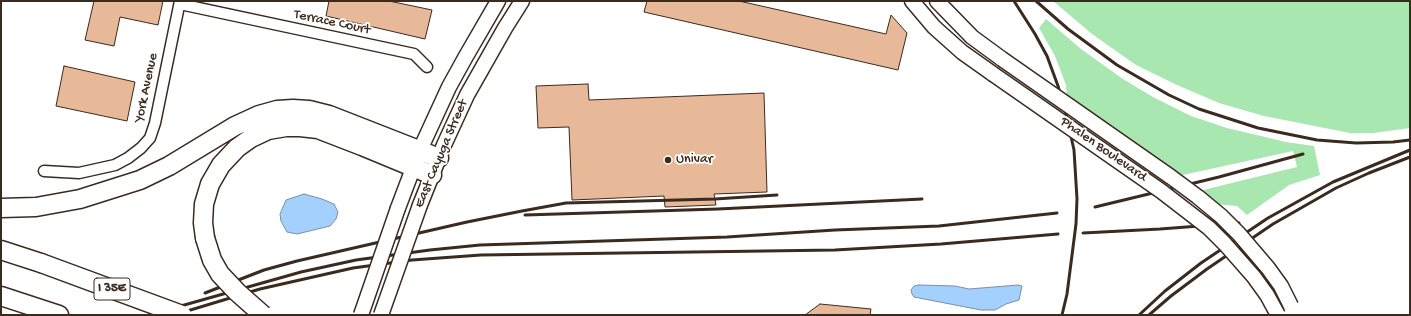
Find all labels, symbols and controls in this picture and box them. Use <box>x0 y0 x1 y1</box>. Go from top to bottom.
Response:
street label: Terrace Court <box>292 7 372 39</box>
street label: York Avenue <box>131 52 163 124</box>
street label: East Cayuga Street <box>412 97 472 211</box>
street label: Phalen Boulevard <box>1057 114 1149 186</box>
place label: Univar <box>676 152 713 168</box>
marker: Univar <box>663 155 673 165</box>
road number: I 35E <box>94 278 130 300</box>

